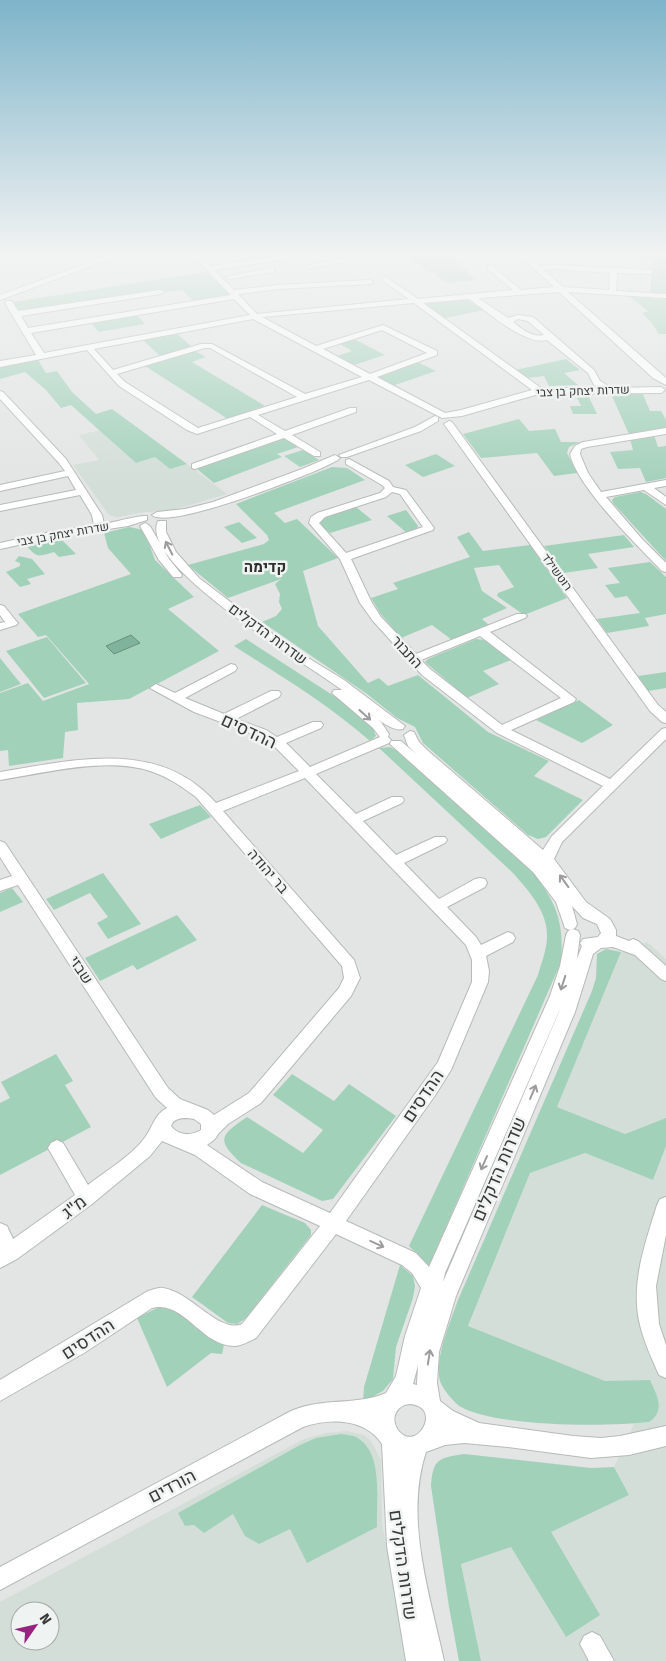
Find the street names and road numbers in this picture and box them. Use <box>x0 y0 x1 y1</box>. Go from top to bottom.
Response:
street label: שדרות יצחק בן צבי <box>536 382 630 400</box>
street label: שדרות יצחק בן צבי <box>16 519 110 549</box>
street label: רוטשילד <box>539 551 575 593</box>
street label: שדרות הדקלים <box>225 600 311 668</box>
street label: התבור <box>388 632 426 672</box>
street label: ההדסים <box>218 709 280 753</box>
street label: בר יהודה <box>244 845 292 897</box>
street label: שבזי <box>65 953 97 987</box>
street label: ההדסים <box>397 1065 449 1127</box>
street label: שדרות הדקלים <box>467 1114 531 1224</box>
street label: מ"ג <box>57 1190 91 1224</box>
street label: ההדסים <box>57 1314 119 1364</box>
street label: הורדים <box>144 1464 200 1508</box>
street label: שדרות הדקלים <box>384 1508 422 1622</box>

